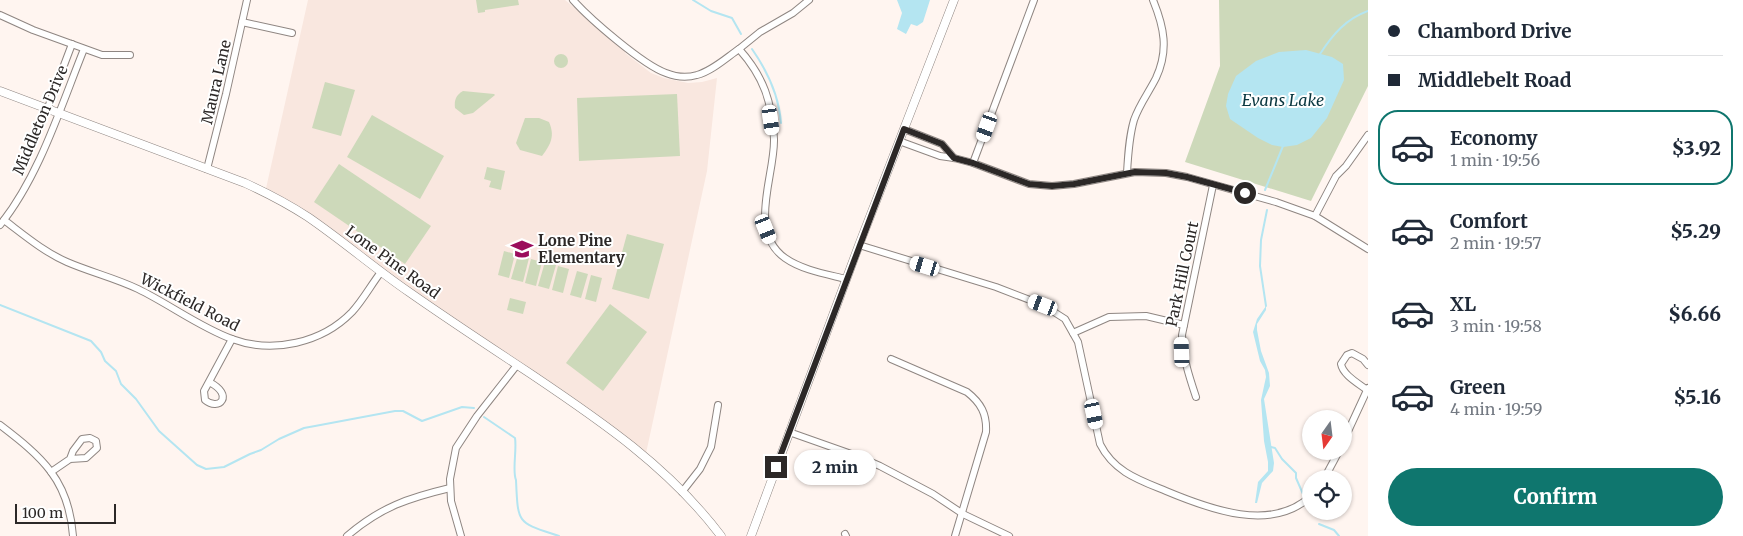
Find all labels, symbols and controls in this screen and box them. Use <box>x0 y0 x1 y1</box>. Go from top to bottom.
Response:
text: Chambord Drive <box>1418 19 1572 43</box>
street label: Maura Lane <box>197 38 235 126</box>
street label: Middleton Drive <box>8 62 72 178</box>
text: Middlebelt Road <box>1418 68 1571 92</box>
water label: Evans Lake <box>1242 90 1324 110</box>
car <box>761 104 780 136</box>
car <box>974 110 999 144</box>
icon: car <box>1390 125 1435 170</box>
text: Economy <box>1450 126 1538 150</box>
text: $3.92 <box>1672 136 1721 160</box>
text: 1 min · 19:56 <box>1450 150 1540 170</box>
route start <box>1234 182 1256 204</box>
icon: car <box>1390 208 1435 253</box>
text: Comfort <box>1450 209 1528 233</box>
car <box>753 212 778 246</box>
text: $5.29 <box>1670 219 1721 243</box>
street label: Park Hill Court <box>1162 220 1202 328</box>
street label: Lone Pine Road <box>342 221 444 303</box>
place label: Lone Pine Elementary <box>538 231 625 267</box>
text: 2 min · 19:57 <box>1450 233 1542 253</box>
school or university icon: Lone Pine Elementary <box>509 236 535 262</box>
car <box>908 254 941 278</box>
street label: Wickfield Road <box>136 268 243 335</box>
icon: car <box>1390 291 1435 336</box>
text: XL <box>1450 292 1476 316</box>
car <box>1026 293 1059 317</box>
text: $6.66 <box>1668 302 1721 326</box>
text: 3 min · 19:58 <box>1450 316 1542 336</box>
car <box>1173 337 1190 367</box>
icon: car <box>1390 374 1435 419</box>
text: Green <box>1450 375 1506 399</box>
text: $5.16 <box>1674 385 1721 409</box>
car <box>1083 398 1104 430</box>
text: 4 min · 19:59 <box>1450 399 1543 419</box>
north arrow <box>1302 410 1352 460</box>
map controls <box>1302 410 1352 520</box>
callout: 2 min <box>794 450 876 484</box>
route end <box>765 456 787 478</box>
text: 2 min <box>812 457 858 477</box>
button: Confirm <box>1388 468 1723 526</box>
button: locate <box>1302 470 1352 520</box>
scale bar <box>15 501 116 524</box>
text: 100 m <box>22 504 63 522</box>

